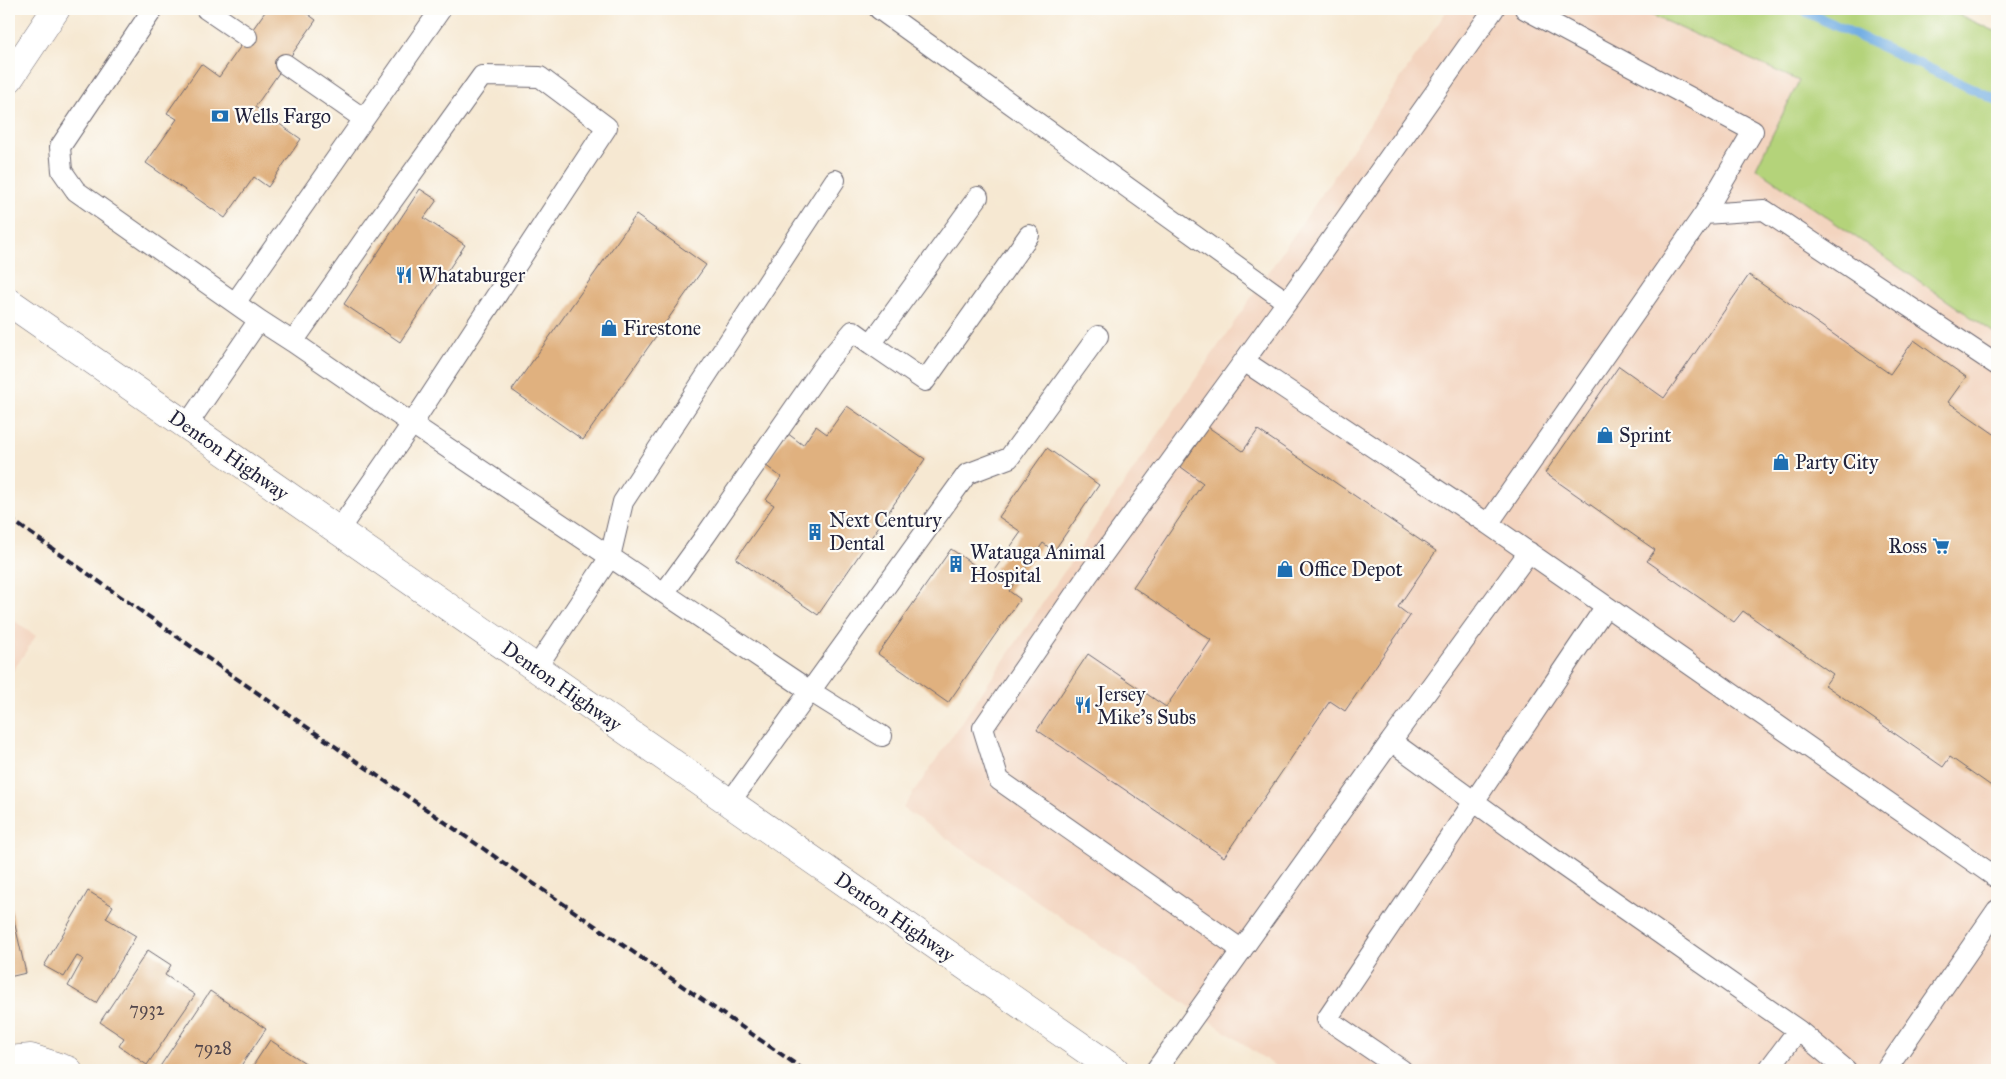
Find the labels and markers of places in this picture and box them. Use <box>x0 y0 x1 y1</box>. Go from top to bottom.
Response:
place label: Wells Fargo <box>234 104 331 129</box>
bank icon: Wells Fargo <box>210 106 230 126</box>
place label: Whataburger <box>418 263 526 288</box>
restaurant icon: Whataburger <box>394 265 414 285</box>
place label: Firestone <box>623 316 701 340</box>
shop icon: Firestone <box>599 318 619 338</box>
place label: Sprint <box>1619 423 1671 447</box>
shop icon: Sprint <box>1595 425 1615 445</box>
place label: Party City <box>1795 450 1879 474</box>
shop icon: Party City <box>1771 452 1791 472</box>
place label: Next Century Dental <box>829 508 942 555</box>
building icon: Next Century Dental <box>805 522 825 542</box>
place label: Ross <box>1888 534 1927 558</box>
supermarket icon: Ross <box>1931 536 1951 556</box>
place label: Watauga Animal Hospital <box>970 540 1106 587</box>
building icon: Watauga Animal Hospital <box>946 554 966 574</box>
place label: Office Depot <box>1299 557 1403 581</box>
shop icon: Office Depot <box>1275 559 1295 579</box>
place label: Jersey Mike's Subs <box>1095 682 1196 729</box>
restaurant icon: Jersey Mike's Subs <box>1073 695 1093 715</box>

